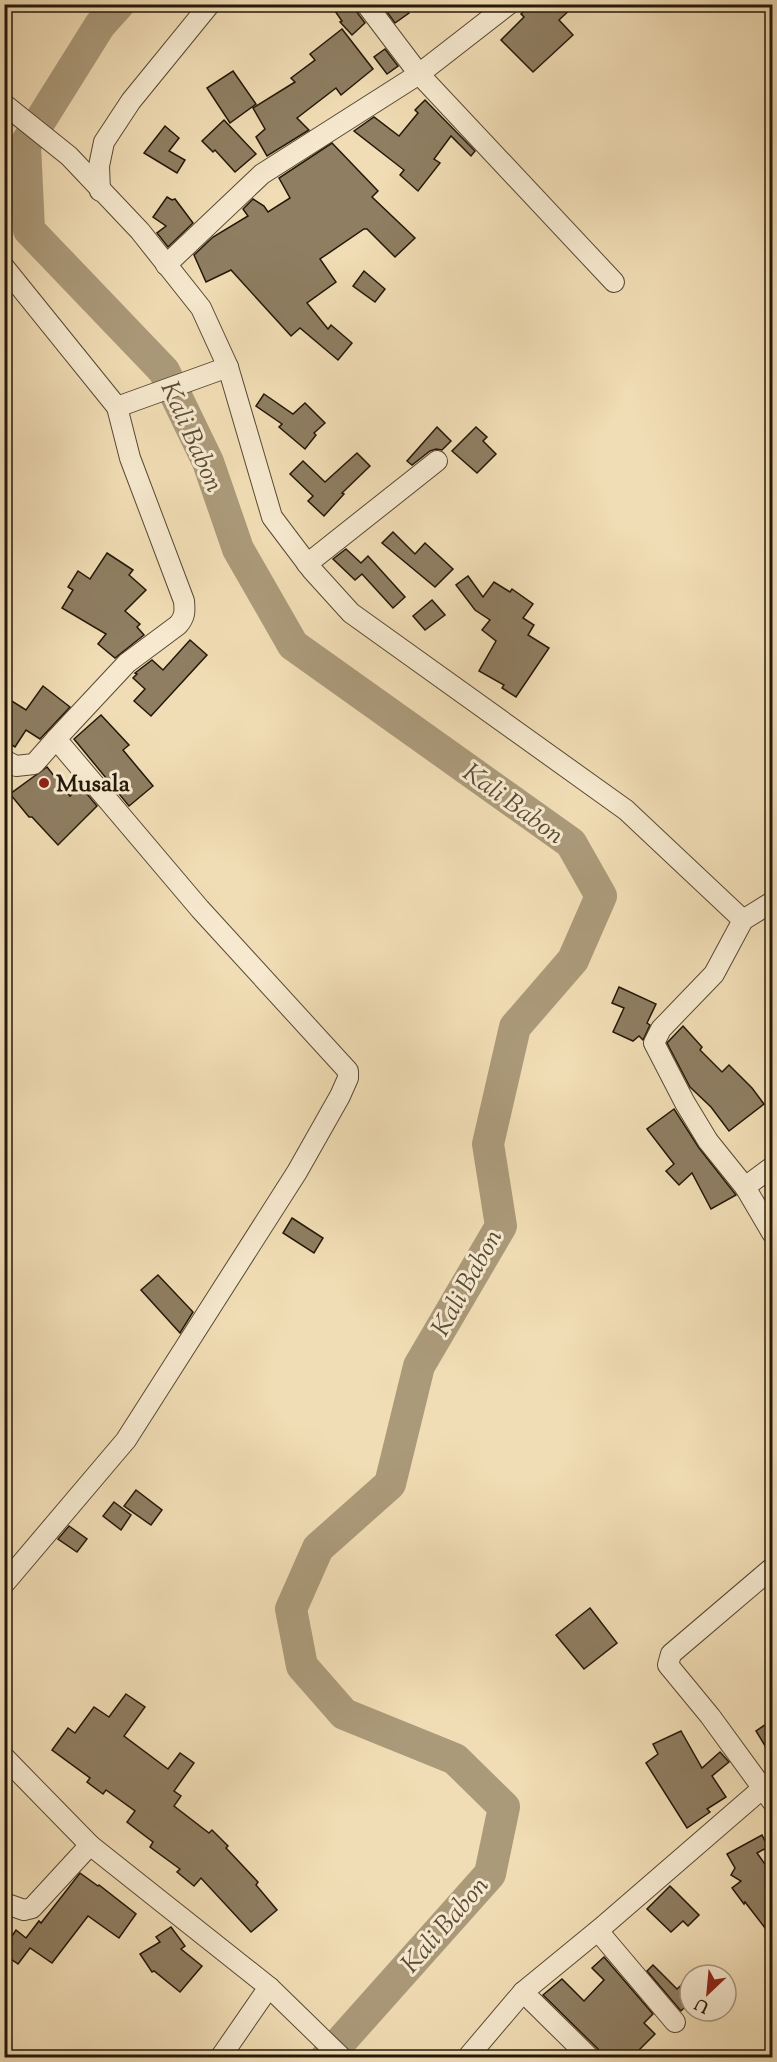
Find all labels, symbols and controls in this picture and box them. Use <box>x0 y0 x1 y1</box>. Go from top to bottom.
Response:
water label: Kali Babon <box>150 376 232 499</box>
water label: Kali Babon <box>454 755 571 855</box>
place label: Musala <box>56 768 131 802</box>
marker: Musala <box>37 776 51 790</box>
water label: Kali Babon <box>423 1223 513 1344</box>
water label: Kali Babon <box>393 1869 499 1982</box>
north arrow <box>678 1963 738 2023</box>
text: U <box>691 1991 713 2017</box>

